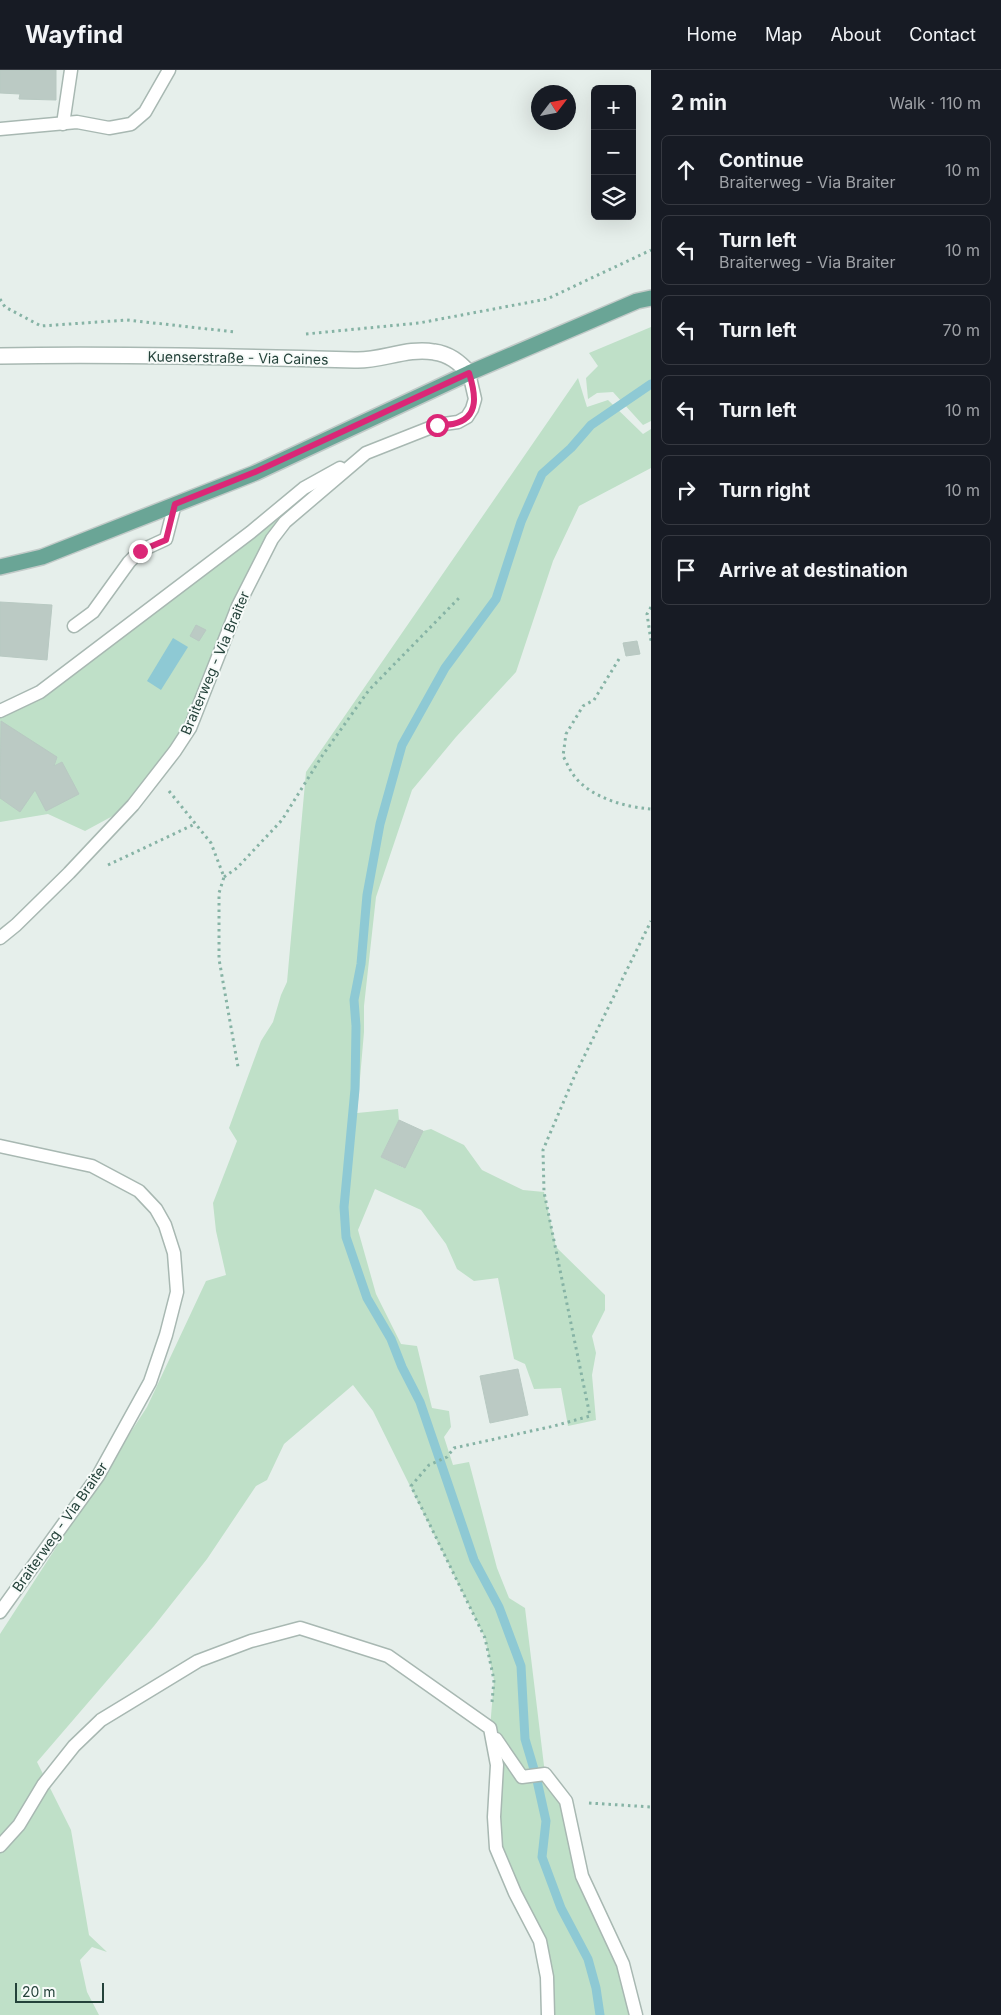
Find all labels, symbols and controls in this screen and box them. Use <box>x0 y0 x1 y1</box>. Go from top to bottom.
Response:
text: Wayfind <box>25 20 123 49</box>
text: Home <box>687 24 737 45</box>
text: Map <box>765 24 802 45</box>
text: About <box>830 24 881 45</box>
text: Contact <box>909 24 976 45</box>
north arrow <box>531 85 576 130</box>
map controls <box>591 85 636 220</box>
button: + <box>591 85 636 130</box>
text: 2 min <box>671 90 727 115</box>
text: Walk · 110 m <box>889 93 981 113</box>
button: − <box>591 130 636 175</box>
text: Continue <box>719 149 804 172</box>
icon: ahead <box>672 156 700 184</box>
text: 10 m <box>945 160 980 180</box>
text: Braiterweg - Via Braiter <box>719 172 895 192</box>
button: layers <box>591 175 636 220</box>
text: Turn left <box>719 229 797 252</box>
icon: left <box>672 236 700 264</box>
text: 10 m <box>945 240 980 260</box>
text: Braiterweg - Via Braiter <box>719 252 895 272</box>
icon: left <box>672 316 700 344</box>
text: Turn left <box>719 319 797 342</box>
text: 70 m <box>943 320 980 340</box>
street label: Kuenserstraße - Via Caines <box>147 347 329 368</box>
icon: left <box>672 396 700 424</box>
text: Turn left <box>719 399 797 422</box>
text: 10 m <box>945 400 980 420</box>
route start <box>426 414 449 437</box>
icon: right <box>672 476 700 504</box>
text: Turn right <box>719 479 810 502</box>
text: 10 m <box>945 480 980 500</box>
route end <box>129 540 152 563</box>
icon: arrive <box>672 556 700 584</box>
text: Arrive at destination <box>719 559 908 582</box>
street label: Braiterweg - Via Braiter <box>177 588 253 737</box>
street label: Braiterweg - Via Braiter <box>8 1459 111 1595</box>
scale bar <box>15 1980 104 2003</box>
text: 20 m <box>22 1983 56 2000</box>

